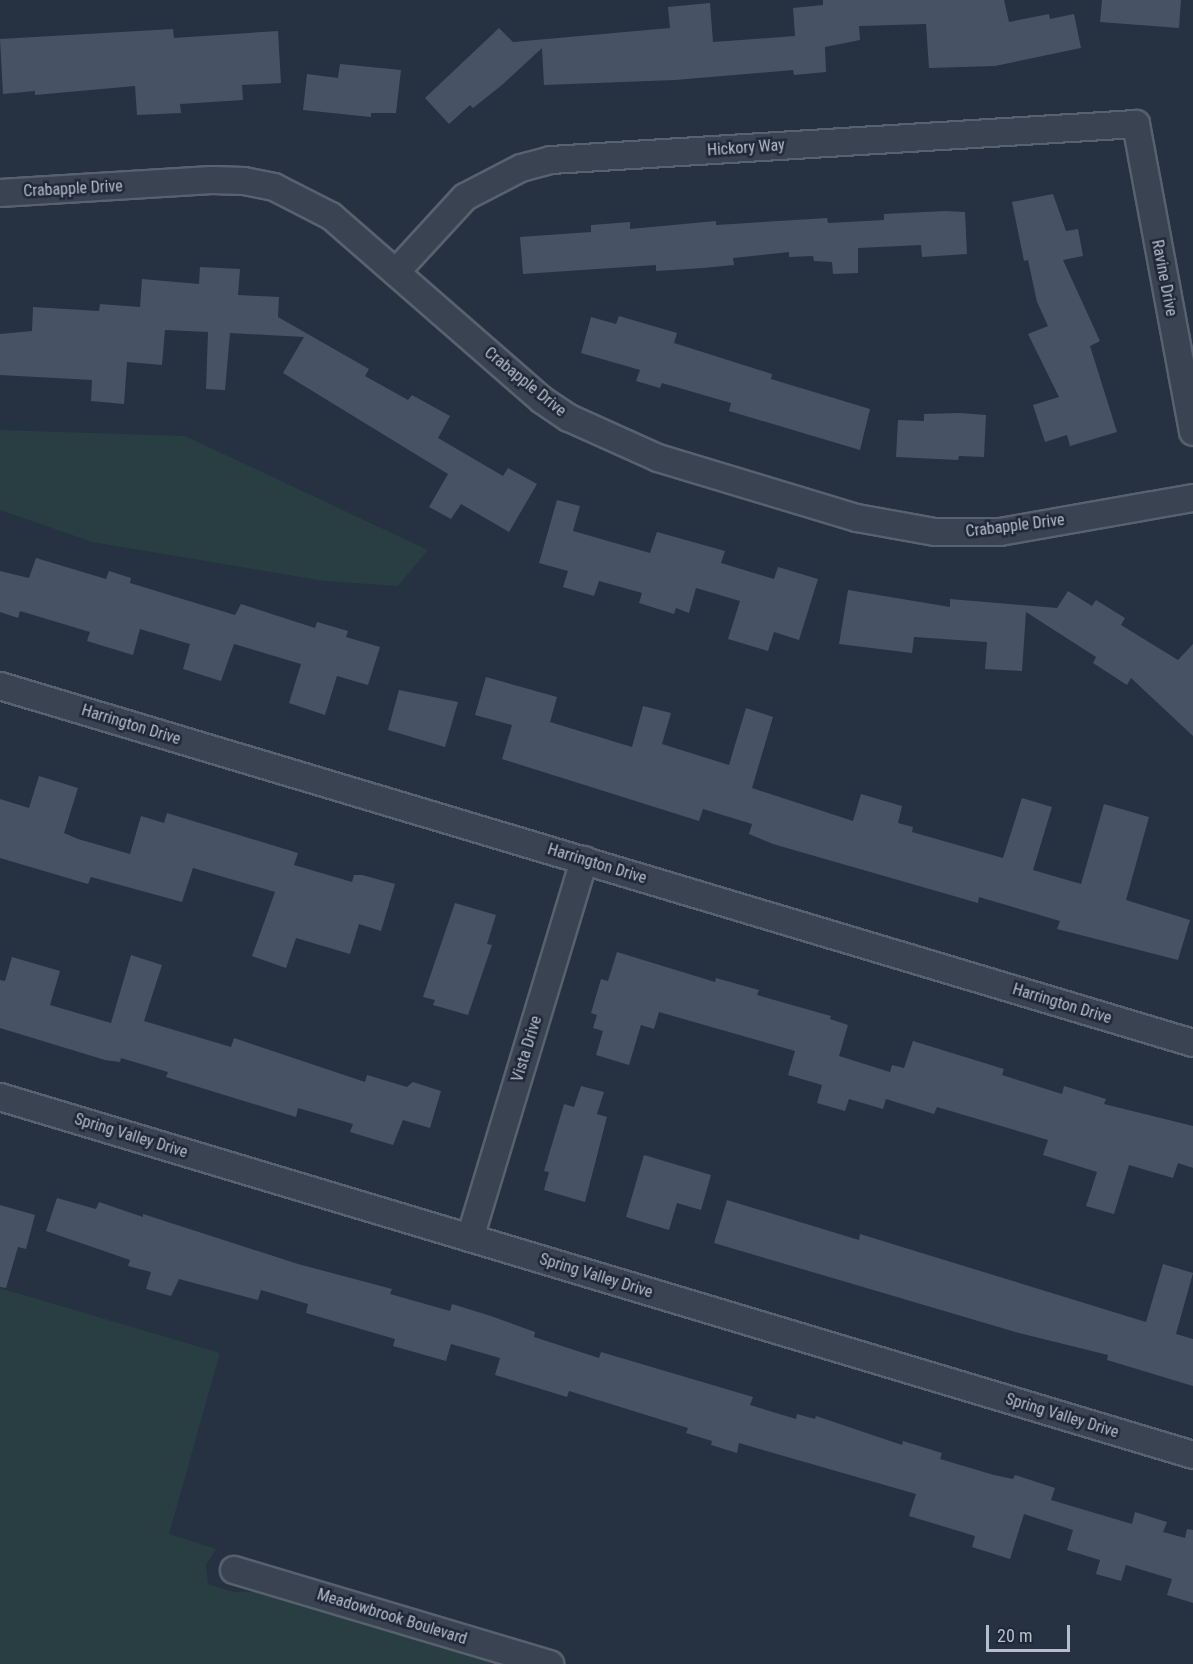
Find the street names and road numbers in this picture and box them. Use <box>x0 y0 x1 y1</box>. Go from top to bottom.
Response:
street label: Hickory Way <box>707 136 785 160</box>
street label: Crabapple Drive <box>23 177 123 201</box>
street label: Ravine Drive <box>1147 238 1181 318</box>
street label: Crabapple Drive <box>480 343 570 421</box>
street label: Crabapple Drive <box>965 510 1065 542</box>
street label: Harrington Drive <box>79 701 183 749</box>
street label: Harrington Drive <box>545 840 649 888</box>
street label: Harrington Drive <box>1010 980 1114 1028</box>
street label: Vista Drive <box>508 1014 546 1084</box>
street label: Spring Valley Drive <box>72 1110 190 1162</box>
street label: Spring Valley Drive <box>537 1250 655 1302</box>
street label: Spring Valley Drive <box>1003 1390 1121 1442</box>
street label: Meadowbrook Boulevard <box>315 1585 469 1649</box>

